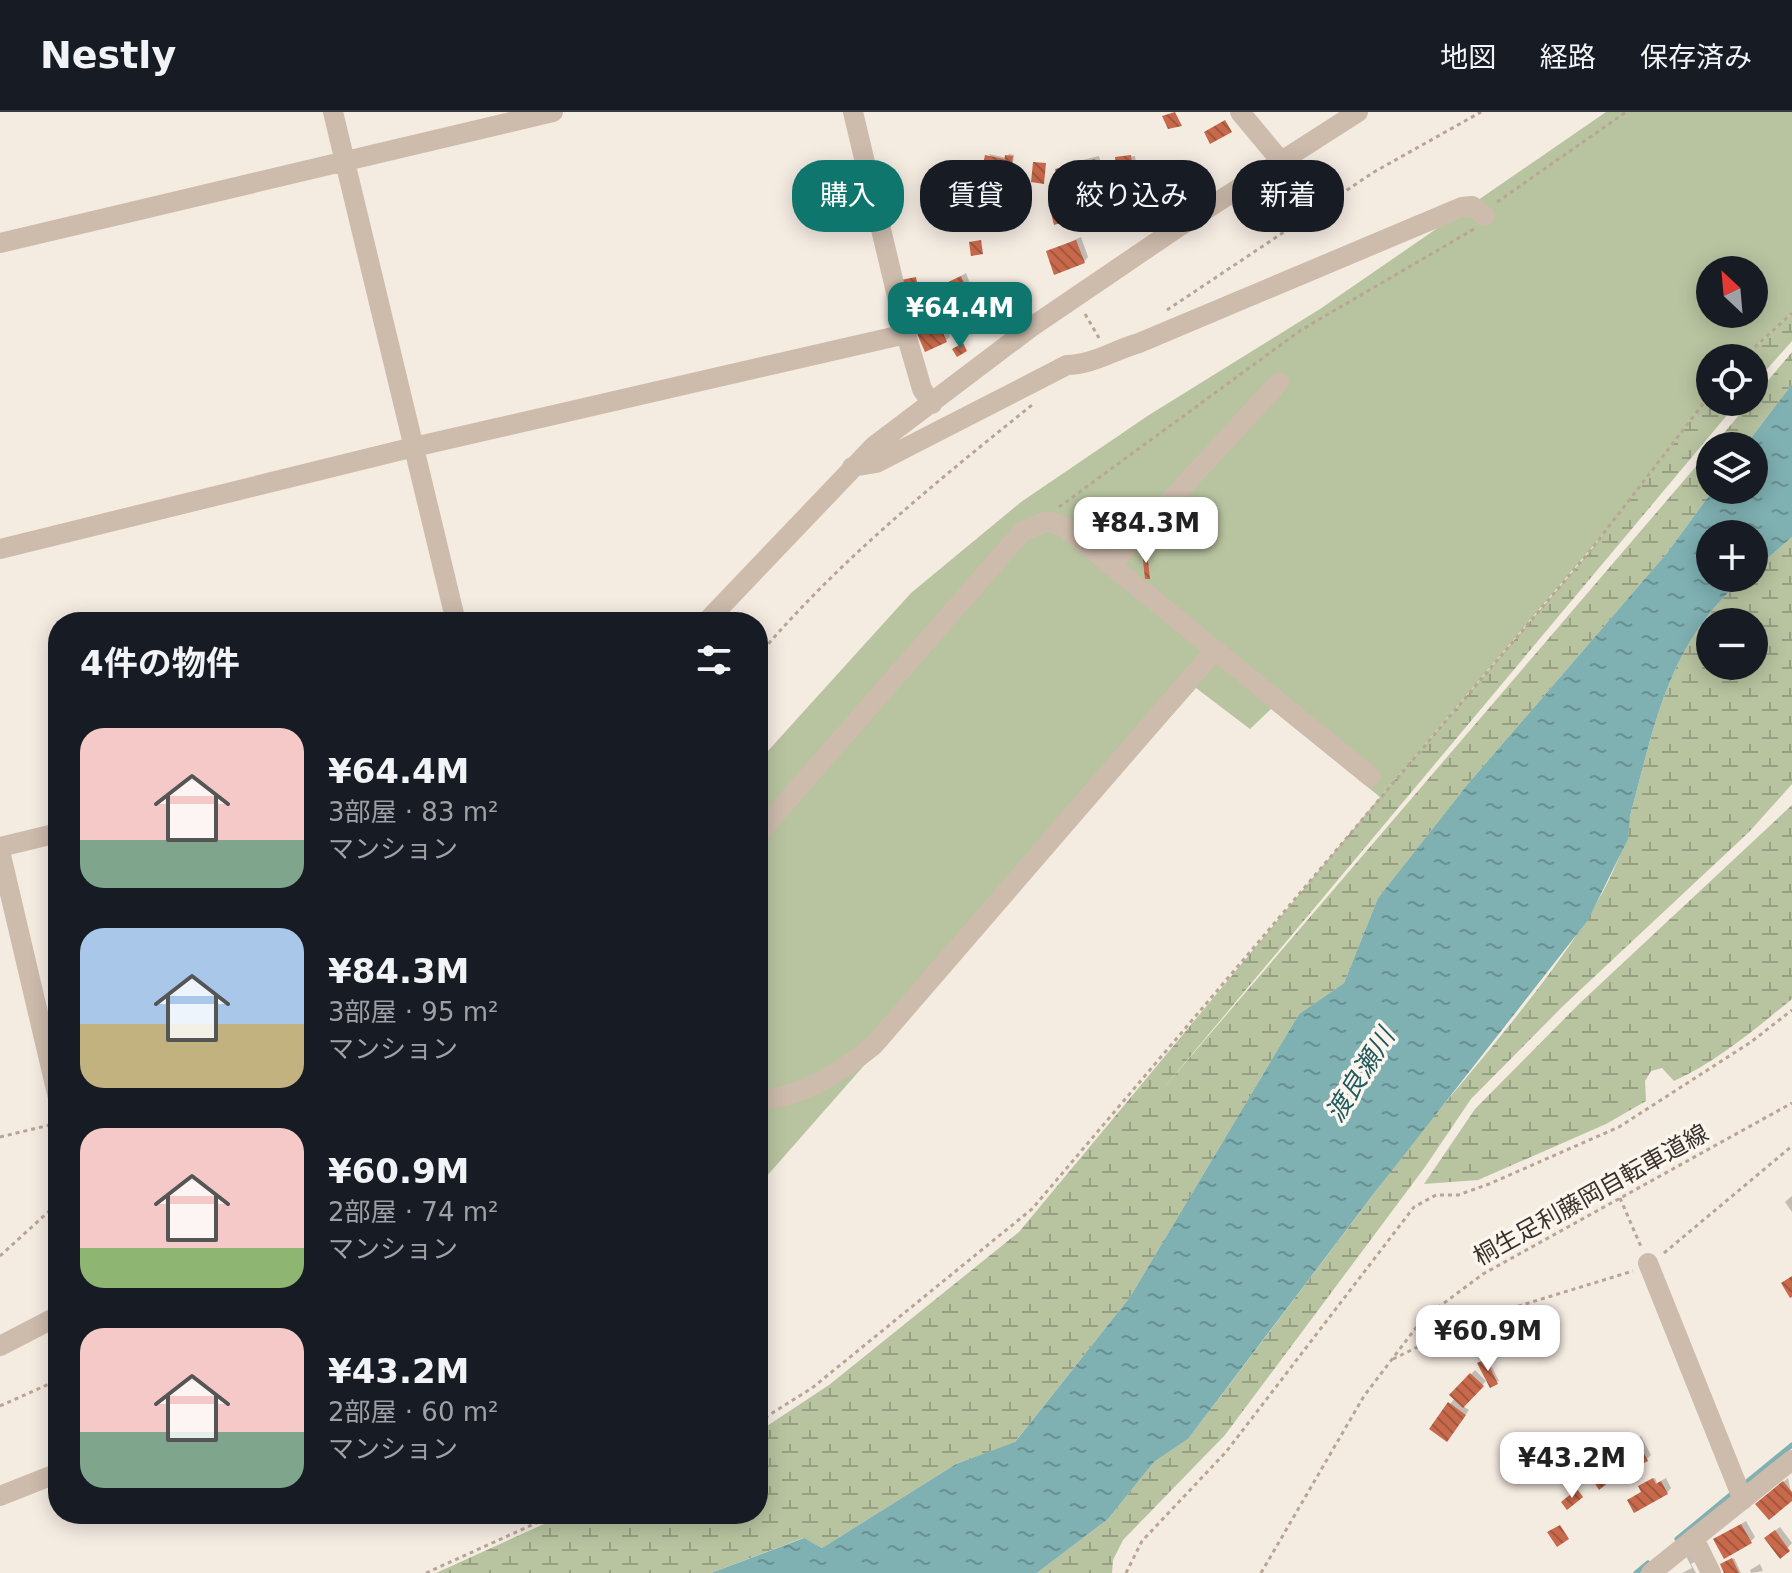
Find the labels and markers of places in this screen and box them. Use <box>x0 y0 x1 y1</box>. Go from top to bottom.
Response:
pin: ¥64.4M <box>895 282 1025 350</box>
pin: ¥84.3M <box>1081 497 1211 565</box>
pin: ¥60.9M <box>1423 1305 1553 1373</box>
pin: ¥43.2M <box>1507 1432 1637 1500</box>

